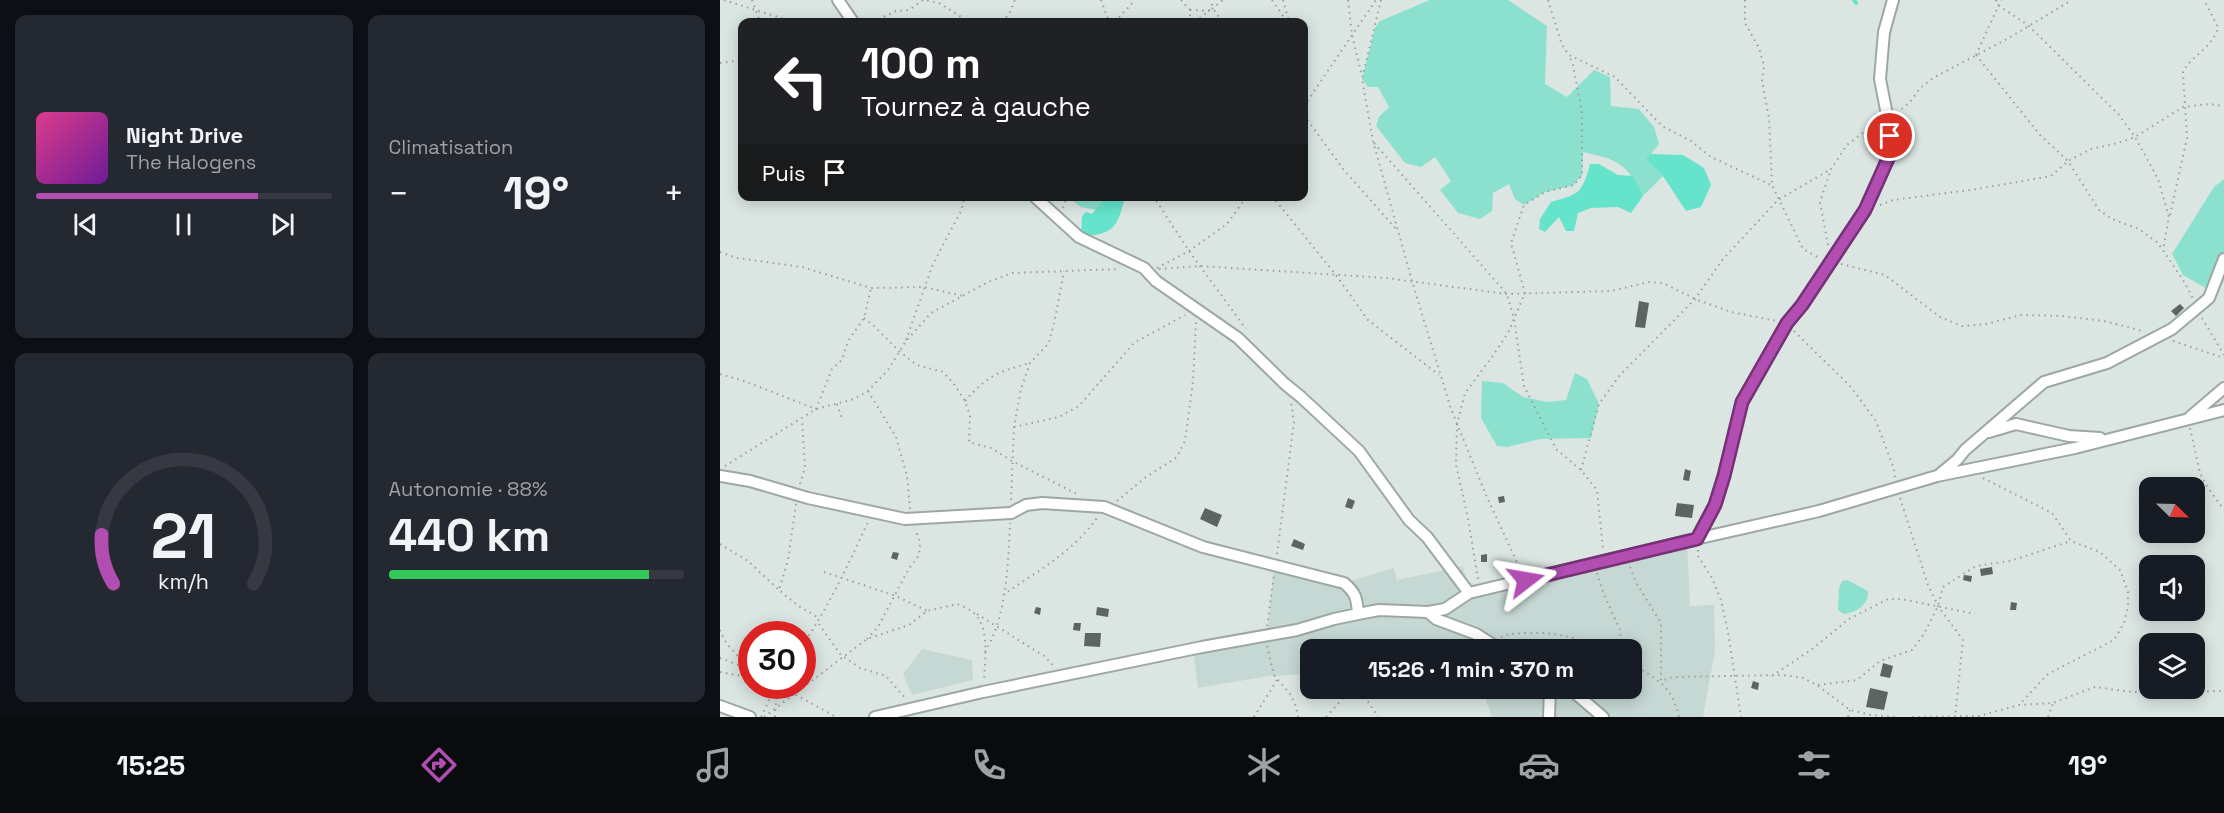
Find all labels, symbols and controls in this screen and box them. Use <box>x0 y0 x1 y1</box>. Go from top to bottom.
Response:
text: 100 m <box>861 37 981 90</box>
icon: left <box>762 42 840 120</box>
text: Tournez à gauche <box>861 89 1091 124</box>
pin <box>1864 110 1915 161</box>
icon: arrive <box>1873 119 1906 152</box>
text: Night Drive <box>126 121 243 149</box>
text: Climatisation <box>389 134 513 160</box>
text: The Halogens <box>126 149 256 175</box>
icon: arrive <box>818 156 851 189</box>
text: Puis <box>762 159 806 187</box>
text: 19° <box>503 165 569 222</box>
text: − <box>389 173 409 215</box>
text: + <box>664 173 684 215</box>
icon: previous <box>69 208 102 241</box>
icon: pause <box>167 208 200 241</box>
icon: next <box>266 208 299 241</box>
text: Autonomie · 88% <box>389 476 547 502</box>
north arrow <box>2139 477 2205 543</box>
map controls <box>2139 477 2205 699</box>
text: 21 <box>151 497 216 576</box>
text: 440 km <box>389 507 550 564</box>
position arrow <box>1494 548 1558 612</box>
button: sound <box>2139 555 2205 621</box>
text: km/h <box>158 569 209 596</box>
speed limit sign: 30 <box>738 621 816 699</box>
button: layers <box>2139 633 2205 699</box>
text: 15:26 · 1 min · 370 m <box>1368 655 1574 683</box>
icon: directions <box>418 744 460 786</box>
icon: music <box>693 744 735 786</box>
icon: phone <box>968 744 1010 786</box>
icon: climate <box>1243 744 1285 786</box>
icon: car <box>1518 744 1560 786</box>
icon: filters <box>1793 744 1835 786</box>
text: 15:25 <box>116 748 185 783</box>
text: 19° <box>2068 748 2108 783</box>

